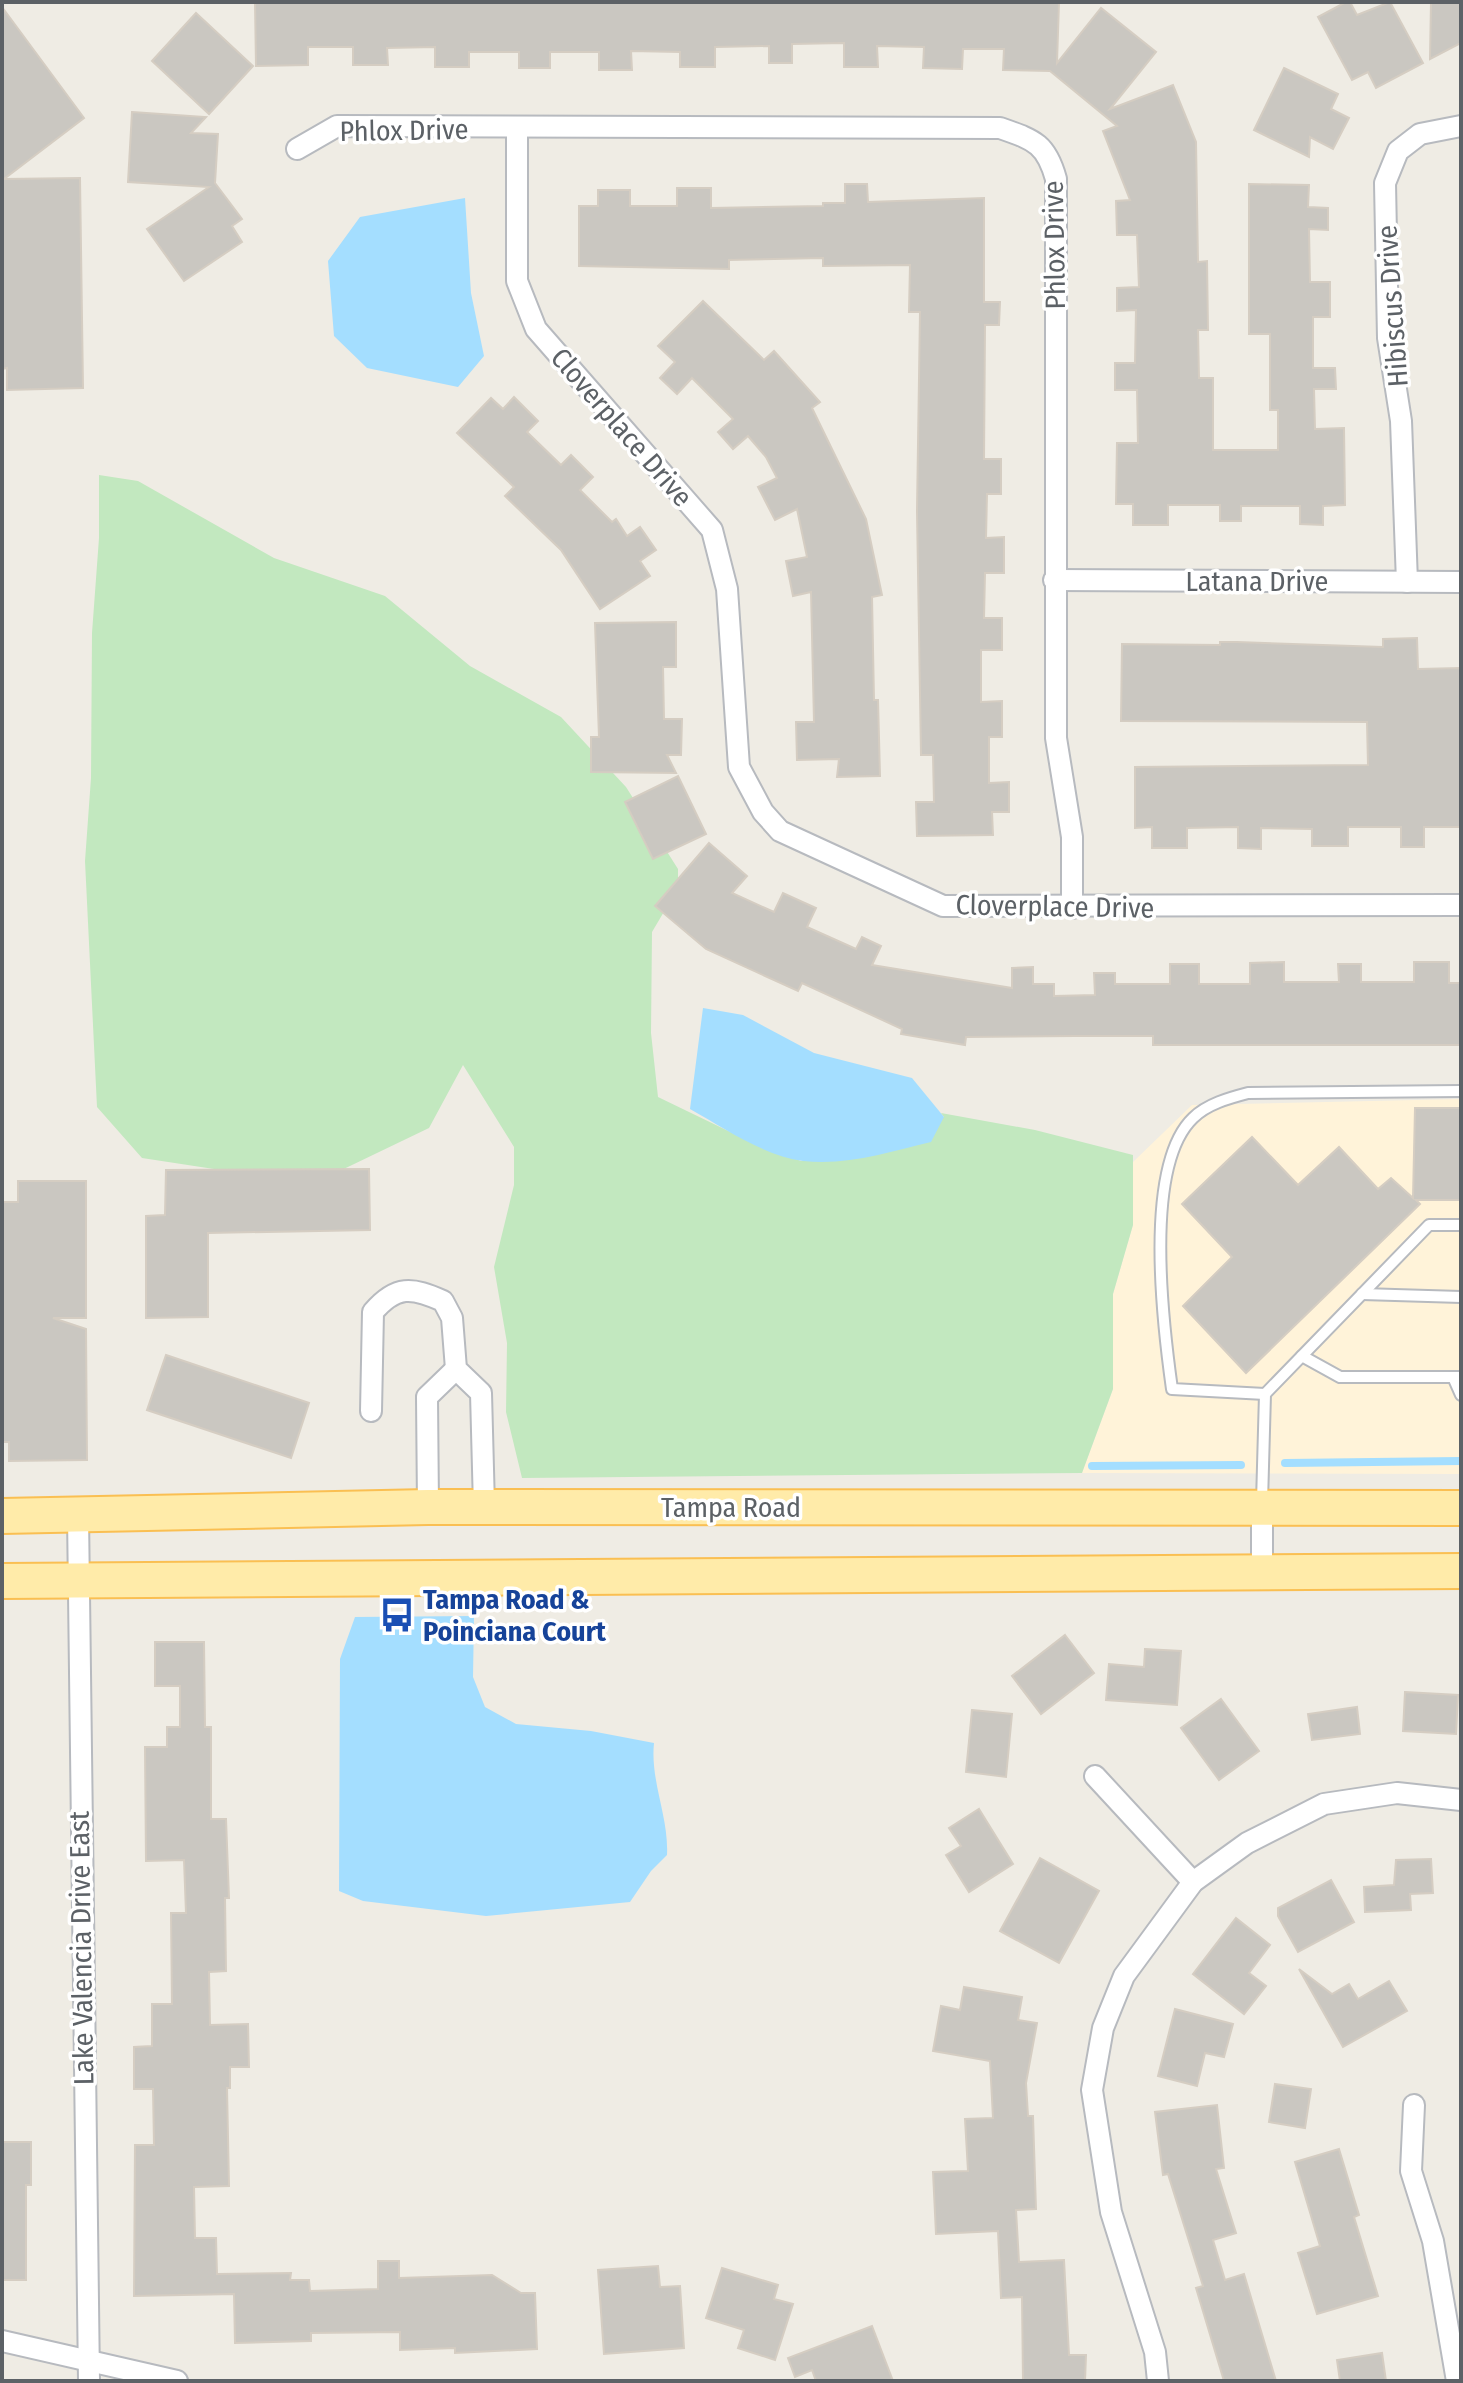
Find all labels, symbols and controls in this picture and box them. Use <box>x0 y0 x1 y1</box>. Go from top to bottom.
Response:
street label: Phlox Drive <box>339 113 469 148</box>
street label: Phlox Drive <box>1037 180 1072 310</box>
street label: Hibiscus Drive <box>1370 224 1415 388</box>
street label: Cloverplace Drive <box>544 341 699 513</box>
street label: Latana Drive <box>1186 565 1328 598</box>
street label: Cloverplace Drive <box>955 888 1155 925</box>
street label: Tampa Road <box>661 1491 801 1524</box>
place label: Tampa Road & Poinciana Court <box>423 1583 607 1648</box>
bus stop icon: Tampa Road & Poinciana Court <box>378 1596 416 1634</box>
street label: Lake Valencia Drive East <box>63 1810 100 2085</box>

